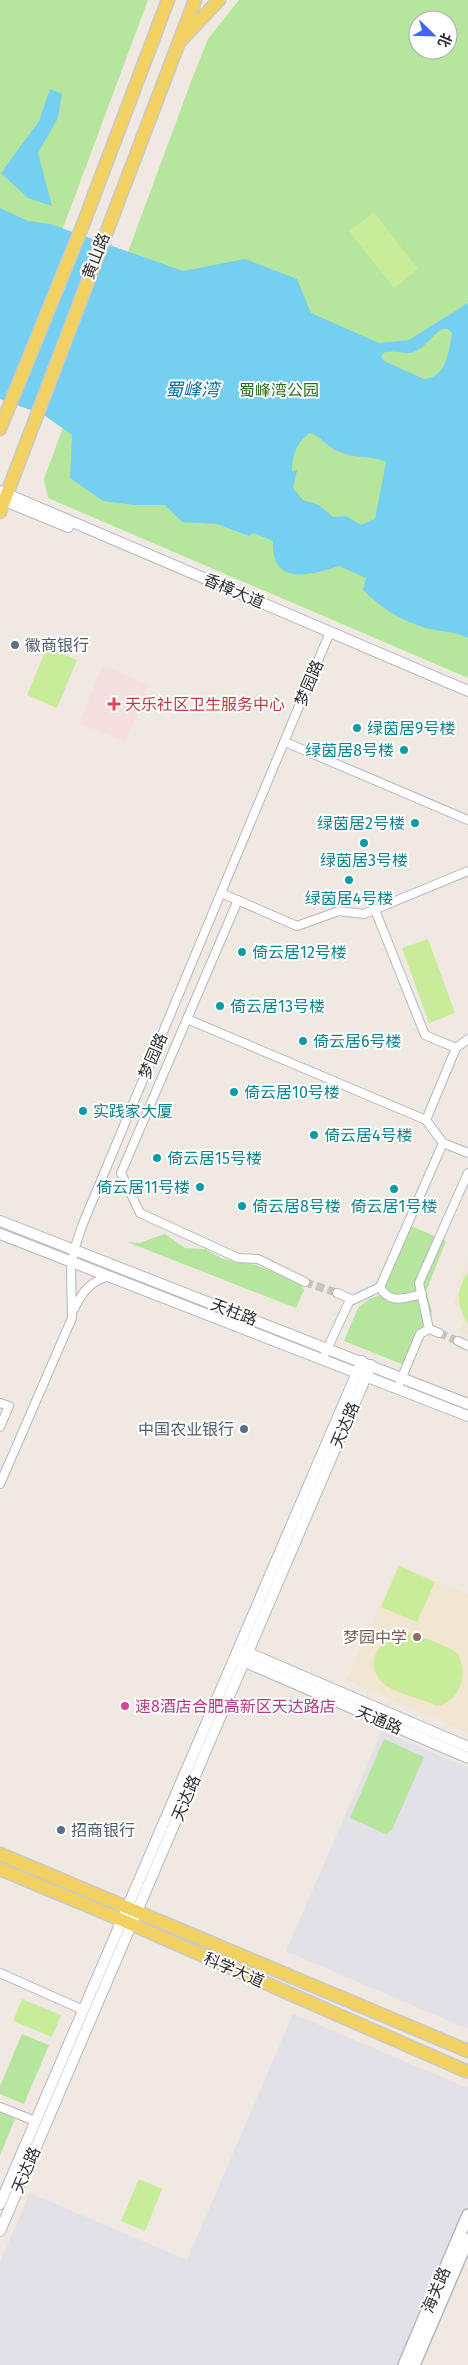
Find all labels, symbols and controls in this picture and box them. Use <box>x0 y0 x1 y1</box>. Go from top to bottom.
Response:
north arrow <box>408 10 458 60</box>
text: 北 <box>434 30 455 50</box>
street label: 黄山路 <box>79 230 113 282</box>
water label: 蜀峰湾 <box>165 379 222 401</box>
park label: 蜀峰湾公园 <box>239 381 319 400</box>
street label: 香樟大道 <box>201 570 267 612</box>
place label: 徽商银行 <box>25 636 89 655</box>
marker: 徽商银行 <box>9 639 21 651</box>
street label: 梦园路 <box>291 657 327 709</box>
place label: 天乐社区卫生服务中心 <box>125 695 285 714</box>
marker: 天乐社区卫生服务中心 <box>107 697 121 711</box>
place label: 绿茵居9号楼 <box>367 719 455 738</box>
marker: 绿茵居9号楼 <box>351 722 363 734</box>
place label: 绿茵居8号楼 <box>305 741 394 760</box>
marker: 绿茵居8号楼 <box>398 744 410 756</box>
place label: 绿茵居2号楼 <box>317 814 405 833</box>
marker: 绿茵居2号楼 <box>409 817 421 829</box>
marker: 绿茵居3号楼 <box>358 837 370 849</box>
place label: 绿茵居3号楼 <box>320 851 408 870</box>
marker: 绿茵居4号楼 <box>343 874 355 886</box>
place label: 绿茵居4号楼 <box>305 889 393 908</box>
place label: 倚云居12号楼 <box>252 943 347 962</box>
marker: 倚云居12号楼 <box>236 946 248 958</box>
place label: 倚云居13号楼 <box>230 997 325 1016</box>
marker: 倚云居13号楼 <box>214 1000 226 1012</box>
street label: 梦园路 <box>135 1030 171 1082</box>
place label: 倚云居6号楼 <box>313 1032 402 1051</box>
marker: 倚云居6号楼 <box>297 1035 309 1047</box>
place label: 倚云居10号楼 <box>244 1083 340 1102</box>
marker: 倚云居10号楼 <box>228 1086 240 1098</box>
place label: 实践家大厦 <box>93 1102 173 1121</box>
marker: 实践家大厦 <box>77 1105 89 1117</box>
place label: 倚云居4号楼 <box>324 1126 413 1145</box>
marker: 倚云居4号楼 <box>308 1129 320 1141</box>
place label: 倚云居15号楼 <box>167 1149 262 1168</box>
marker: 倚云居15号楼 <box>151 1152 163 1164</box>
place label: 倚云居11号楼 <box>96 1178 190 1197</box>
marker: 倚云居11号楼 <box>194 1181 206 1193</box>
marker: 倚云居1号楼 <box>388 1183 400 1195</box>
place label: 倚云居8号楼 <box>252 1197 341 1216</box>
place label: 倚云居1号楼 <box>351 1197 437 1216</box>
marker: 倚云居8号楼 <box>236 1200 248 1212</box>
street label: 天柱路 <box>208 1295 260 1329</box>
street label: 天达路 <box>327 1399 363 1451</box>
place label: 中国农业银行 <box>138 1420 234 1439</box>
marker: 中国农业银行 <box>238 1423 250 1435</box>
place label: 梦园中学 <box>343 1628 407 1647</box>
marker: 梦园中学 <box>411 1631 423 1643</box>
place label: 速8酒店合肥高新区天达路店 <box>135 1697 336 1716</box>
marker: 速8酒店合肥高新区天达路店 <box>119 1700 131 1712</box>
street label: 天通路 <box>353 1702 405 1738</box>
street label: 天达路 <box>168 1772 204 1824</box>
place label: 招商银行 <box>71 1821 135 1840</box>
marker: 招商银行 <box>55 1824 67 1836</box>
street label: 科学大道 <box>201 1949 267 1991</box>
street label: 天达路 <box>8 2144 44 2196</box>
street label: 海关路 <box>418 2264 454 2316</box>

